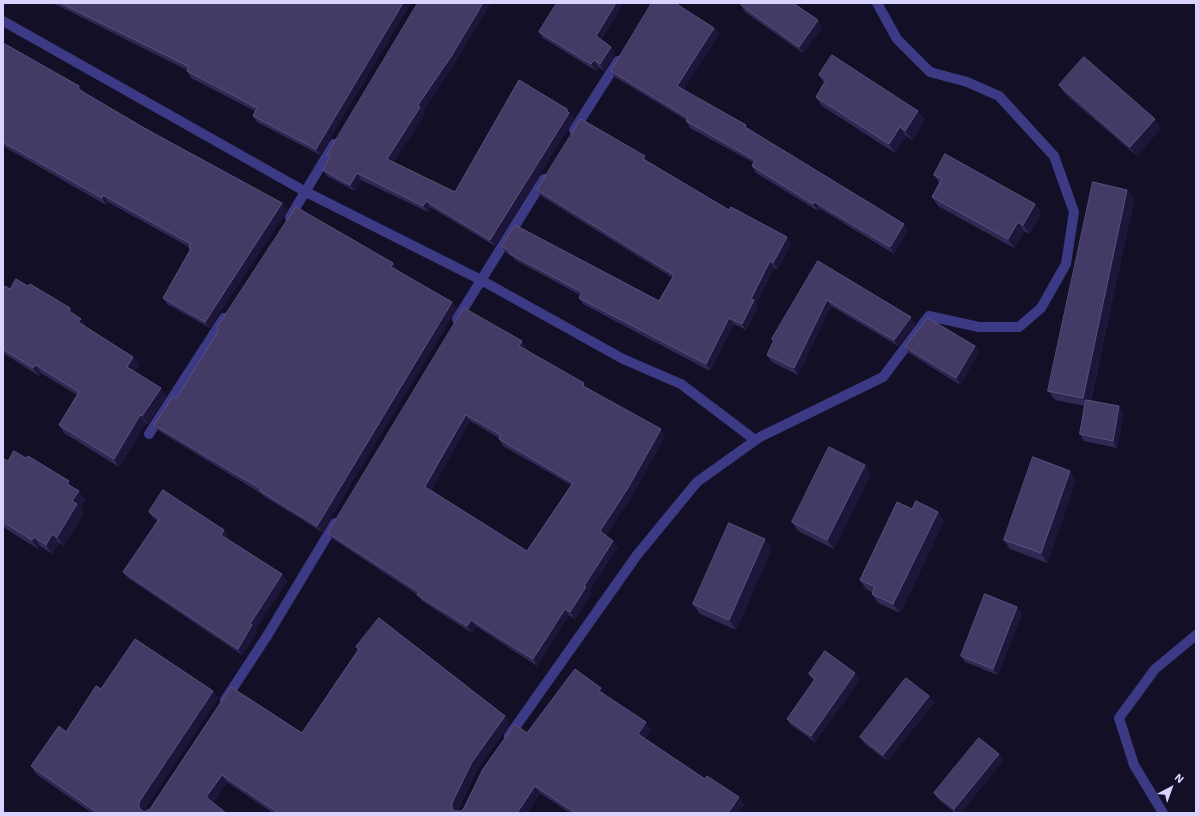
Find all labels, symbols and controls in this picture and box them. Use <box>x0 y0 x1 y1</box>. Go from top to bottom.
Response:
north arrow <box>1151 768 1191 808</box>
text: N <box>1172 771 1187 786</box>

